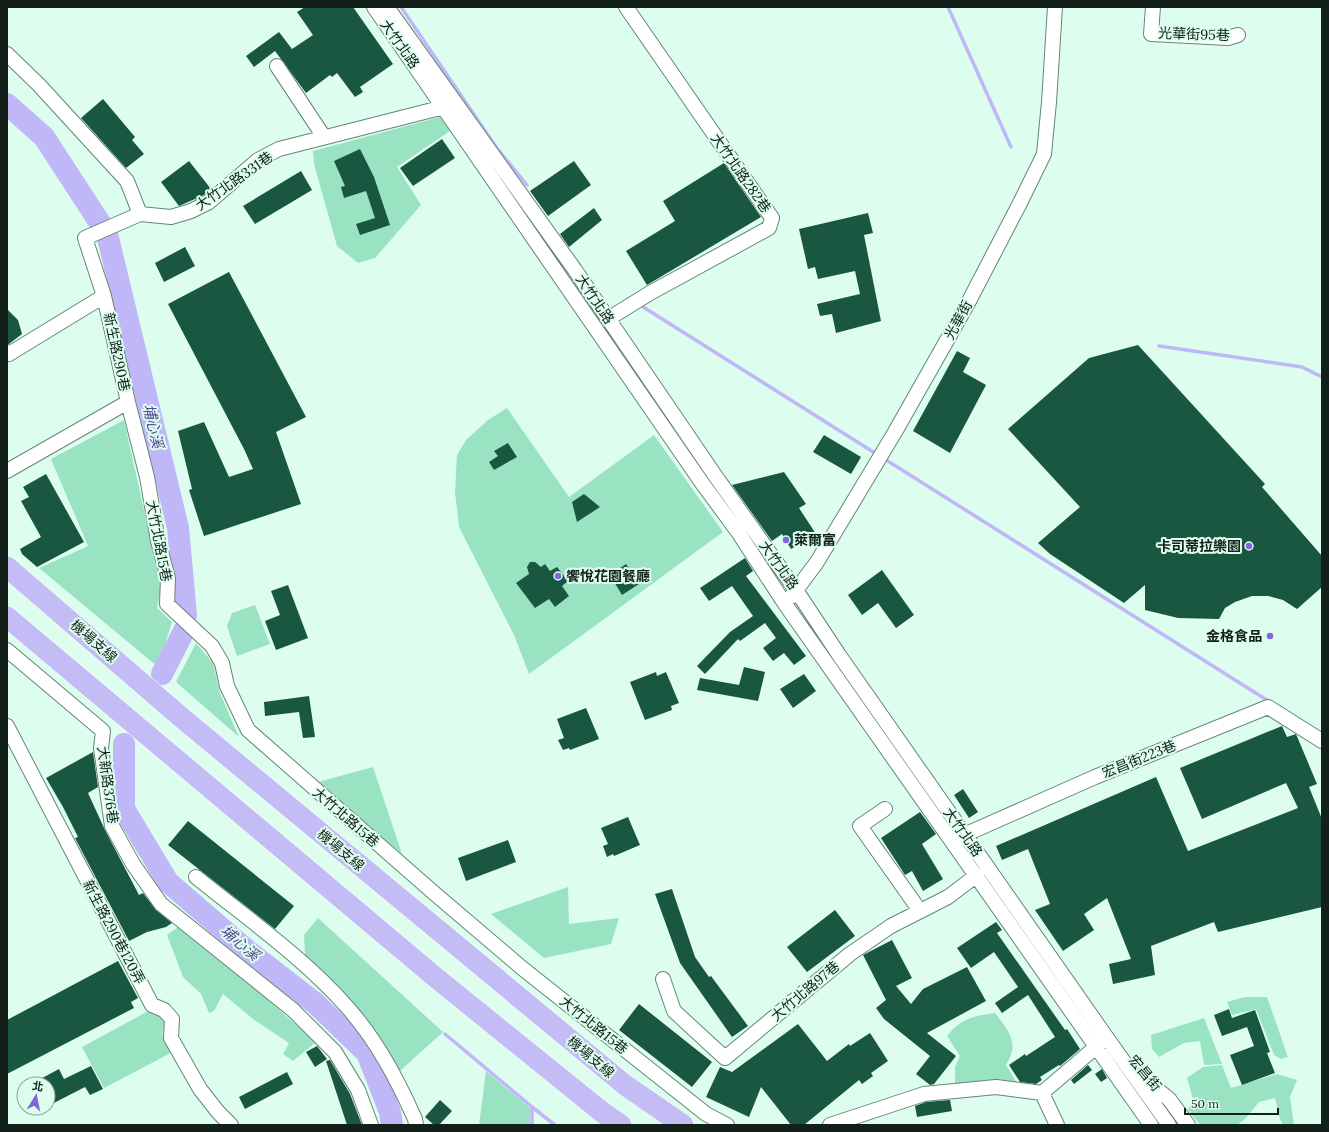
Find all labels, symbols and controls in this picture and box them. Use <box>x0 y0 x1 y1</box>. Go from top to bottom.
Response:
street label: 大竹北路 <box>377 16 423 72</box>
street label: 光華街95巷 <box>1158 24 1230 44</box>
street label: 大竹北路282巷 <box>707 130 775 216</box>
street label: 大竹北路331巷 <box>192 148 276 214</box>
street label: 大竹北路 <box>572 271 618 327</box>
street label: 光華街 <box>940 297 976 343</box>
street label: 新生路290巷 <box>100 311 134 393</box>
water label: 埔心溪 <box>139 402 168 452</box>
street label: 大竹北路15巷 <box>142 499 176 583</box>
place label: 萊爾富 <box>794 531 836 549</box>
marker: 萊爾富 <box>781 535 791 545</box>
street label: 大竹北路 <box>756 537 802 593</box>
place label: 卡司蒂拉樂園 <box>1157 537 1241 555</box>
marker: 卡司蒂拉樂園 <box>1244 541 1254 551</box>
place label: 饗悅花園餐廳 <box>566 567 650 585</box>
marker: 饗悅花園餐廳 <box>553 571 563 581</box>
street label: 機場支線 <box>67 616 121 666</box>
place label: 金格食品 <box>1206 627 1262 645</box>
marker: 金格食品 <box>1265 631 1275 641</box>
street label: 宏昌街223巷 <box>1099 736 1179 782</box>
street label: 大新路376巷 <box>94 745 122 825</box>
street label: 大竹北路15巷 <box>309 783 383 851</box>
street label: 大竹北路 <box>940 804 986 860</box>
street label: 機場支線 <box>314 825 368 875</box>
street label: 新生路290巷120弄 <box>79 877 149 987</box>
water label: 埔心溪 <box>217 921 265 966</box>
street label: 大竹北路97巷 <box>767 957 843 1025</box>
street label: 大竹北路15巷 <box>556 992 632 1058</box>
street label: 機場支線 <box>564 1032 618 1082</box>
street label: 宏昌街 <box>1125 1051 1165 1095</box>
north arrow <box>16 1076 56 1116</box>
text: 北 <box>31 1078 44 1094</box>
scale bar <box>1185 1090 1278 1116</box>
text: 50 m <box>1191 1096 1219 1111</box>

